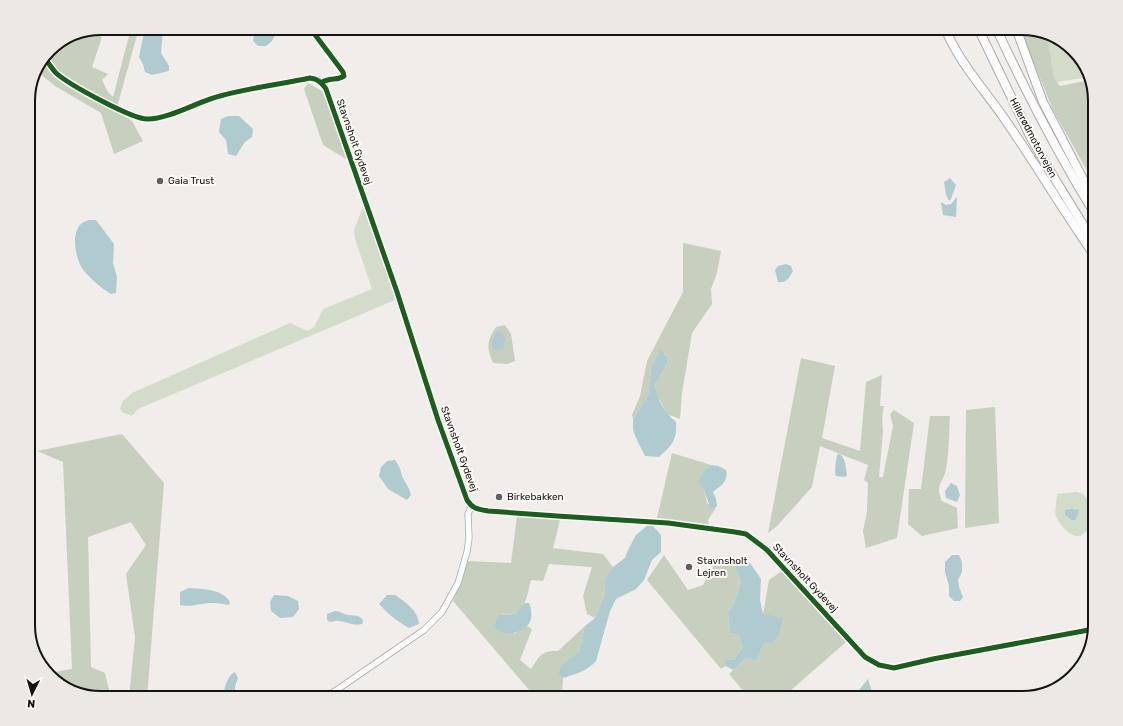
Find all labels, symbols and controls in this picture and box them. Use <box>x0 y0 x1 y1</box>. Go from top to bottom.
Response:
street label: Hillerødmotorvejen <box>1007 96 1059 180</box>
street label: Stavnsholt Gydevej <box>334 98 374 186</box>
place label: Gaia Trust <box>168 175 214 187</box>
marker: Gaia Trust <box>155 176 165 186</box>
street label: Stavnsholt Gydevej <box>438 405 480 493</box>
place label: Birkebakken <box>507 491 564 503</box>
marker: Birkebakken <box>494 492 504 502</box>
street label: Stavnsholt Gydevej <box>770 541 840 615</box>
place label: Stavnsholt Lejren <box>697 555 748 579</box>
marker: Stavnsholt Lejren <box>684 562 694 572</box>
north arrow <box>12 674 52 714</box>
text: N <box>27 697 36 710</box>

